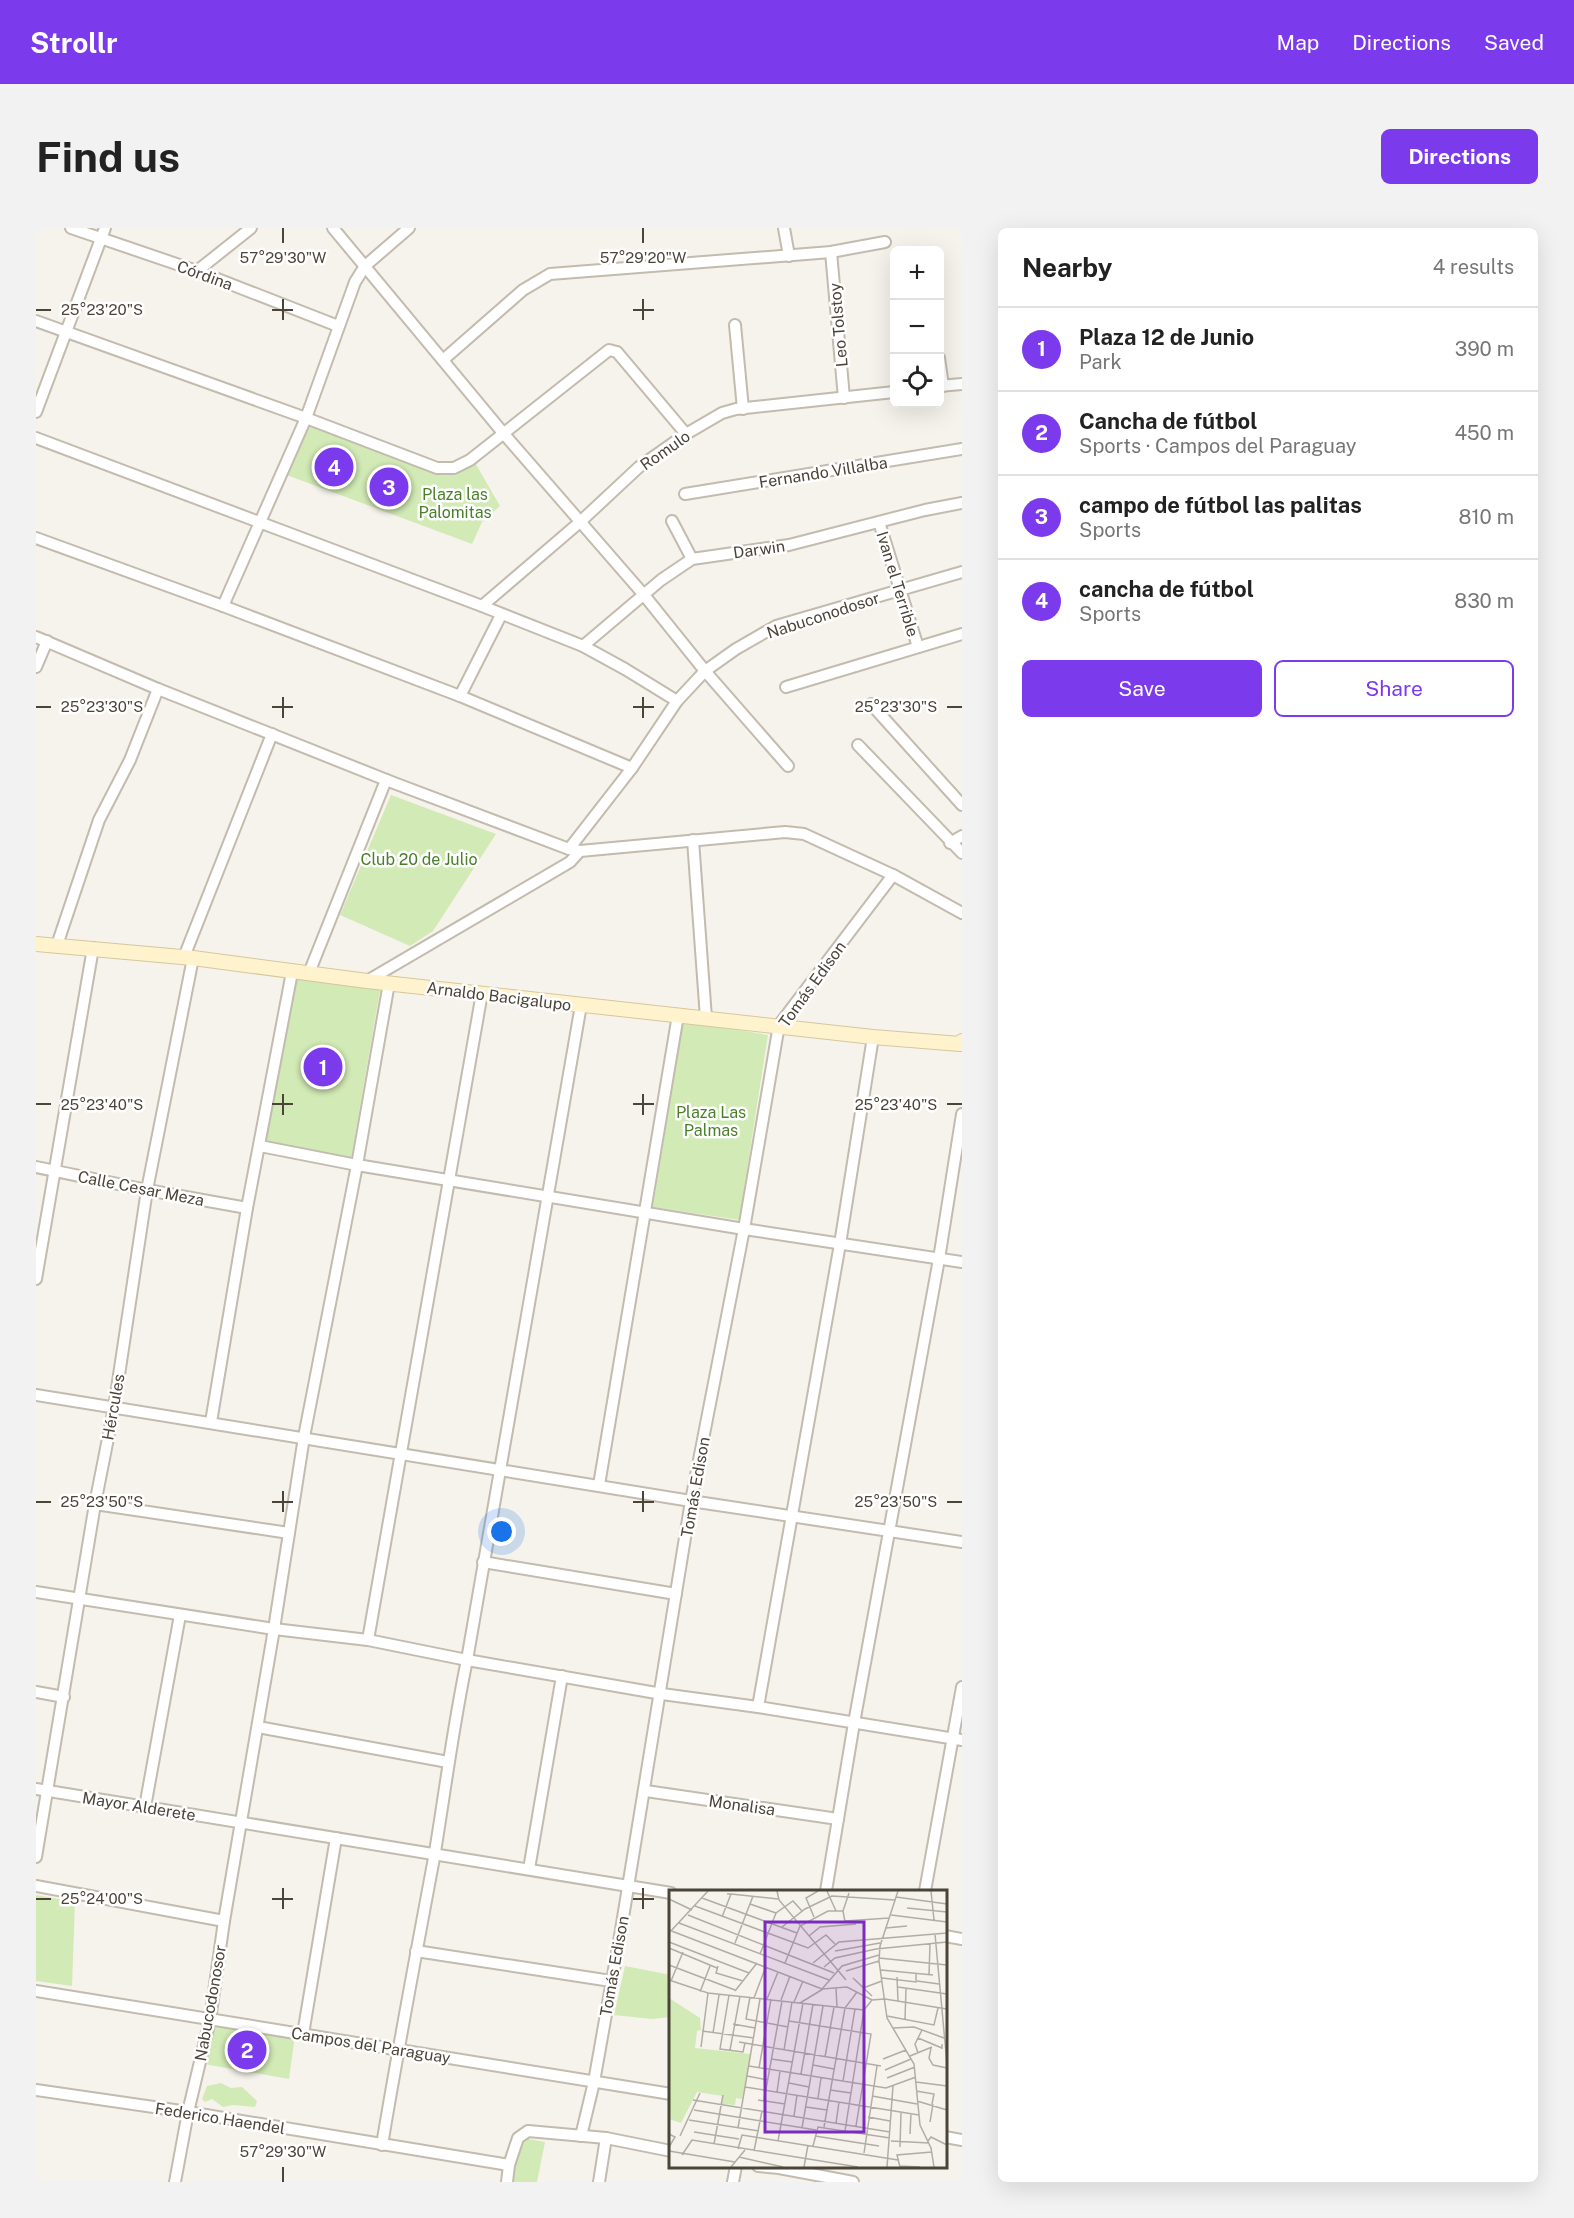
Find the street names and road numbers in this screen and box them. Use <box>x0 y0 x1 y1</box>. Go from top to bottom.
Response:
street label: Córdina <box>174 257 235 294</box>
street label: Leo Tolstoy <box>825 282 852 368</box>
street label: Romulo <box>637 426 694 474</box>
street label: Fernando Villalba <box>757 453 889 492</box>
street label: Ivan el Terrible <box>872 529 923 639</box>
street label: Darwin <box>732 536 786 563</box>
street label: Nabuconodosor <box>764 588 882 643</box>
street label: Tomás Edison <box>775 938 850 1031</box>
street label: Arnaldo Bacigalupo <box>425 978 572 1015</box>
street label: Calle Cesar Meza <box>76 1167 206 1210</box>
street label: Hércules <box>98 1372 129 1442</box>
street label: Tomás Edison <box>677 1435 714 1539</box>
street label: Mayor Alderete <box>81 1788 197 1825</box>
street label: Monalisa <box>708 1791 776 1820</box>
street label: Tomás Edison <box>596 1914 633 2018</box>
street label: Nabucodonosor <box>191 1944 230 2063</box>
street label: Campos del Paraguay <box>290 2024 452 2068</box>
street label: Federico Haendel <box>154 2099 286 2138</box>

